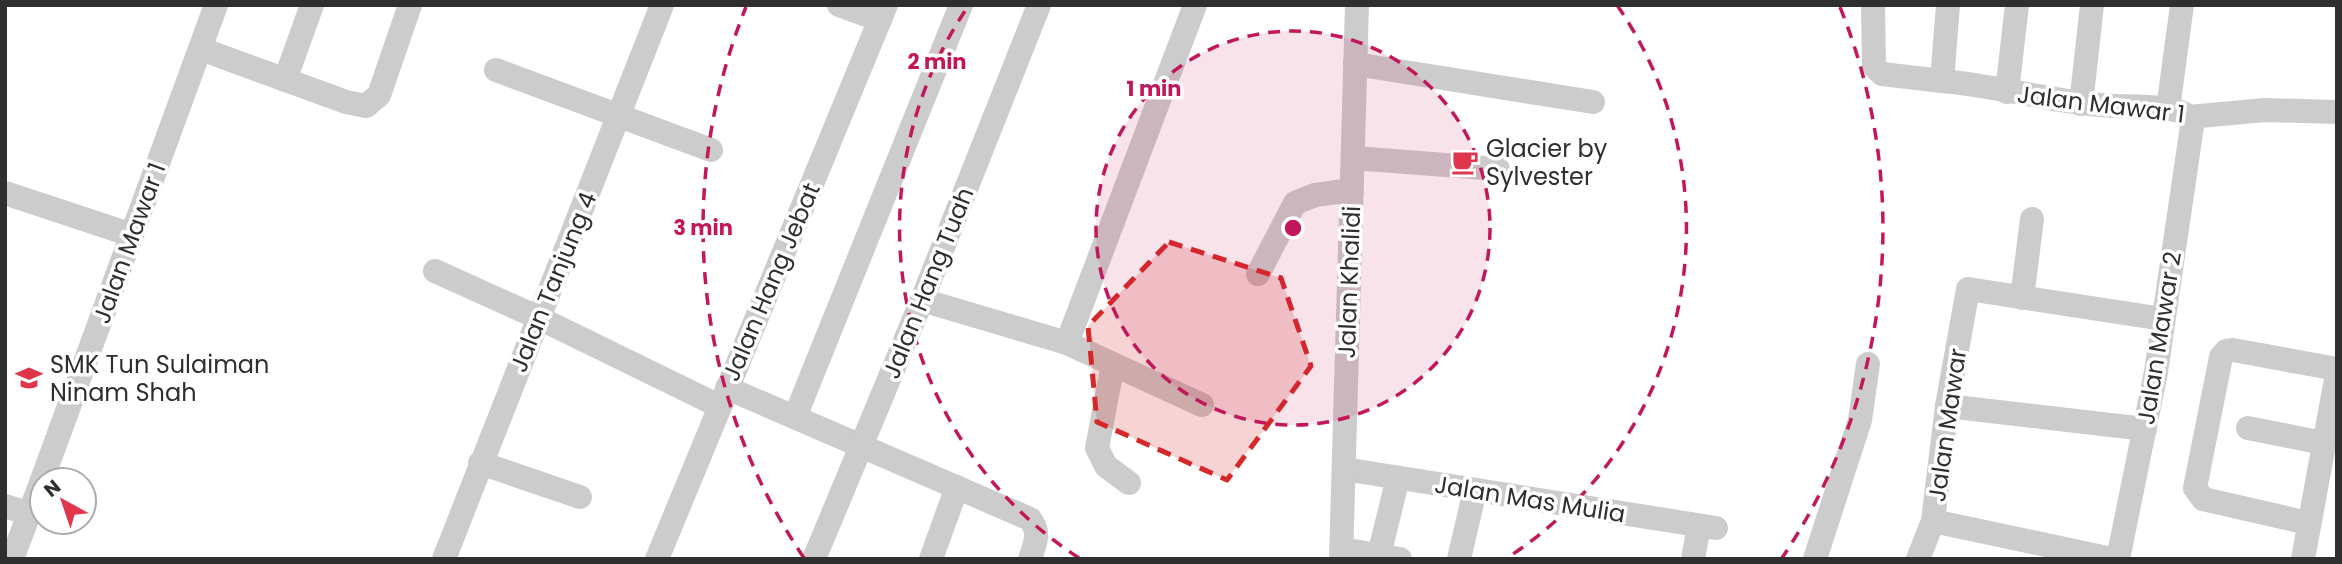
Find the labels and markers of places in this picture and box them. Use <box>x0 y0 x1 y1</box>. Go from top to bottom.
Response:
place label: Glacier by Sylvester <box>1486 132 1608 193</box>
cafe icon: Glacier by Sylvester <box>1450 147 1480 177</box>
centre of rings <box>1281 216 1305 240</box>
place label: SMK Tun Sulaiman Ninam Shah <box>50 348 269 409</box>
school or university icon: SMK Tun Sulaiman Ninam Shah <box>14 363 44 393</box>

